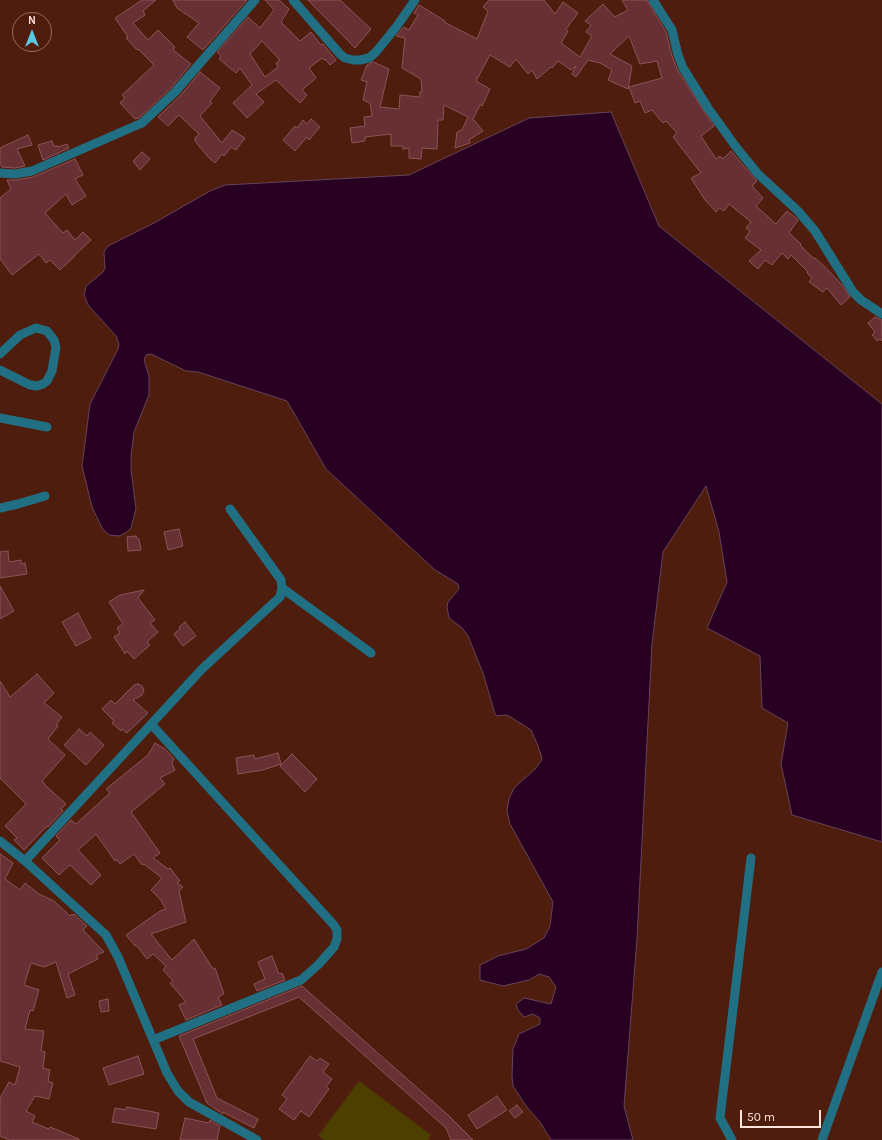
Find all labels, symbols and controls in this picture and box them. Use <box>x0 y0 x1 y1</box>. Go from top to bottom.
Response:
north arrow <box>12 12 52 52</box>
text: N <box>28 14 36 27</box>
scale bar <box>742 1102 823 1128</box>
text: 50 m <box>747 1110 775 1124</box>

